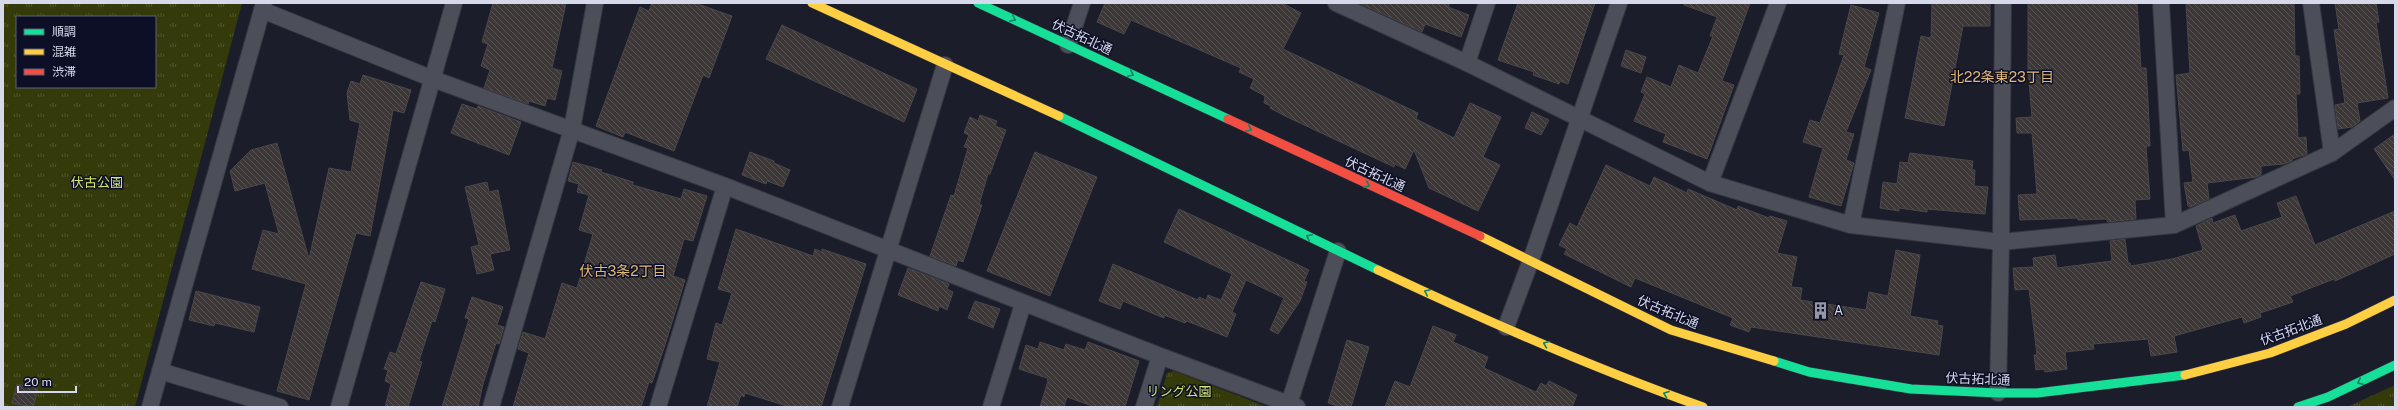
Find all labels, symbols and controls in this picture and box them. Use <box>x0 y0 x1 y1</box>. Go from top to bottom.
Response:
one-way arrow <box>1009 14 1017 22</box>
legend <box>16 16 156 88</box>
street label: 伏古拓北通 <box>1049 16 1115 58</box>
text: 順調 <box>52 25 76 39</box>
text: 混雑 <box>52 45 76 59</box>
text: 渋滞 <box>52 65 76 79</box>
one-way arrow <box>1127 69 1135 77</box>
district label: 北22条東23丁目 <box>1950 69 2054 85</box>
one-way arrow <box>1245 124 1252 132</box>
street label: 伏古拓北通 <box>1342 153 1408 195</box>
park label: 伏古公園 <box>71 175 123 190</box>
one-way arrow <box>1363 180 1370 188</box>
one-way arrow <box>1306 234 1313 242</box>
district label: 伏古3条2丁目 <box>579 263 667 279</box>
one-way arrow <box>1423 289 1431 297</box>
street label: 伏古拓北通 <box>1635 292 1701 332</box>
building icon: A <box>1811 300 1831 320</box>
place label: A <box>1834 303 1843 318</box>
street label: 伏古拓北通 <box>2258 312 2324 348</box>
one-way arrow <box>1543 341 1550 349</box>
scale bar <box>18 368 76 394</box>
street label: 伏古拓北通 <box>1945 370 2011 388</box>
text: 20 m <box>24 375 52 389</box>
one-way arrow <box>2357 377 2364 385</box>
park label: リング公園 <box>1146 384 1212 399</box>
one-way arrow <box>1663 390 1670 398</box>

